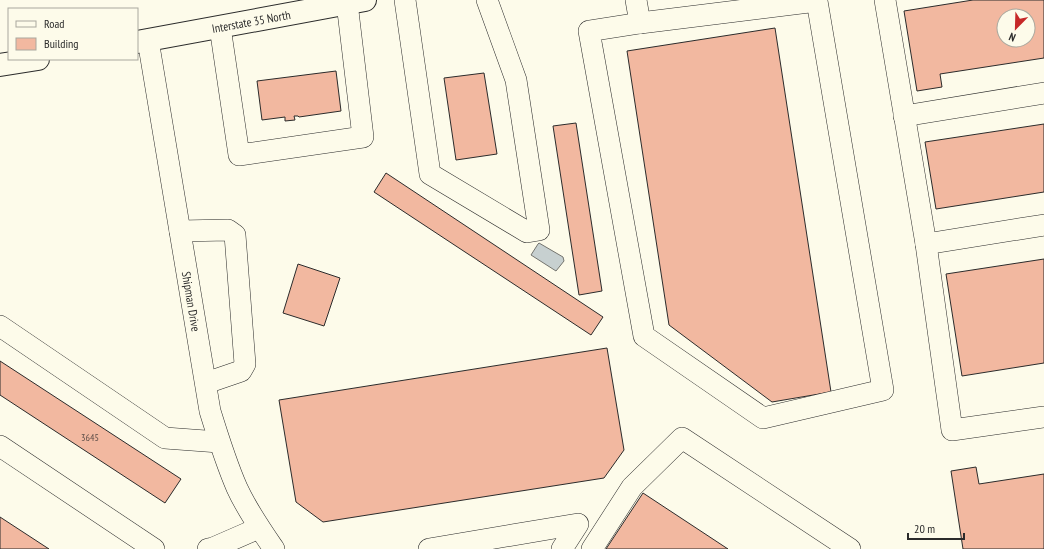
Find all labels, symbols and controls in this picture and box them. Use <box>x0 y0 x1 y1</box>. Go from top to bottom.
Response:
street label: Interstate 35 North <box>211 6 292 36</box>
legend <box>8 8 138 60</box>
north arrow <box>996 8 1036 48</box>
text: Road <box>44 16 64 31</box>
text: N <box>1007 30 1018 45</box>
text: Building <box>44 36 79 51</box>
street label: Shipman Drive <box>179 270 204 333</box>
house number: 3645 <box>81 431 99 444</box>
scale bar <box>908 515 964 541</box>
text: 20 m <box>914 521 935 536</box>

